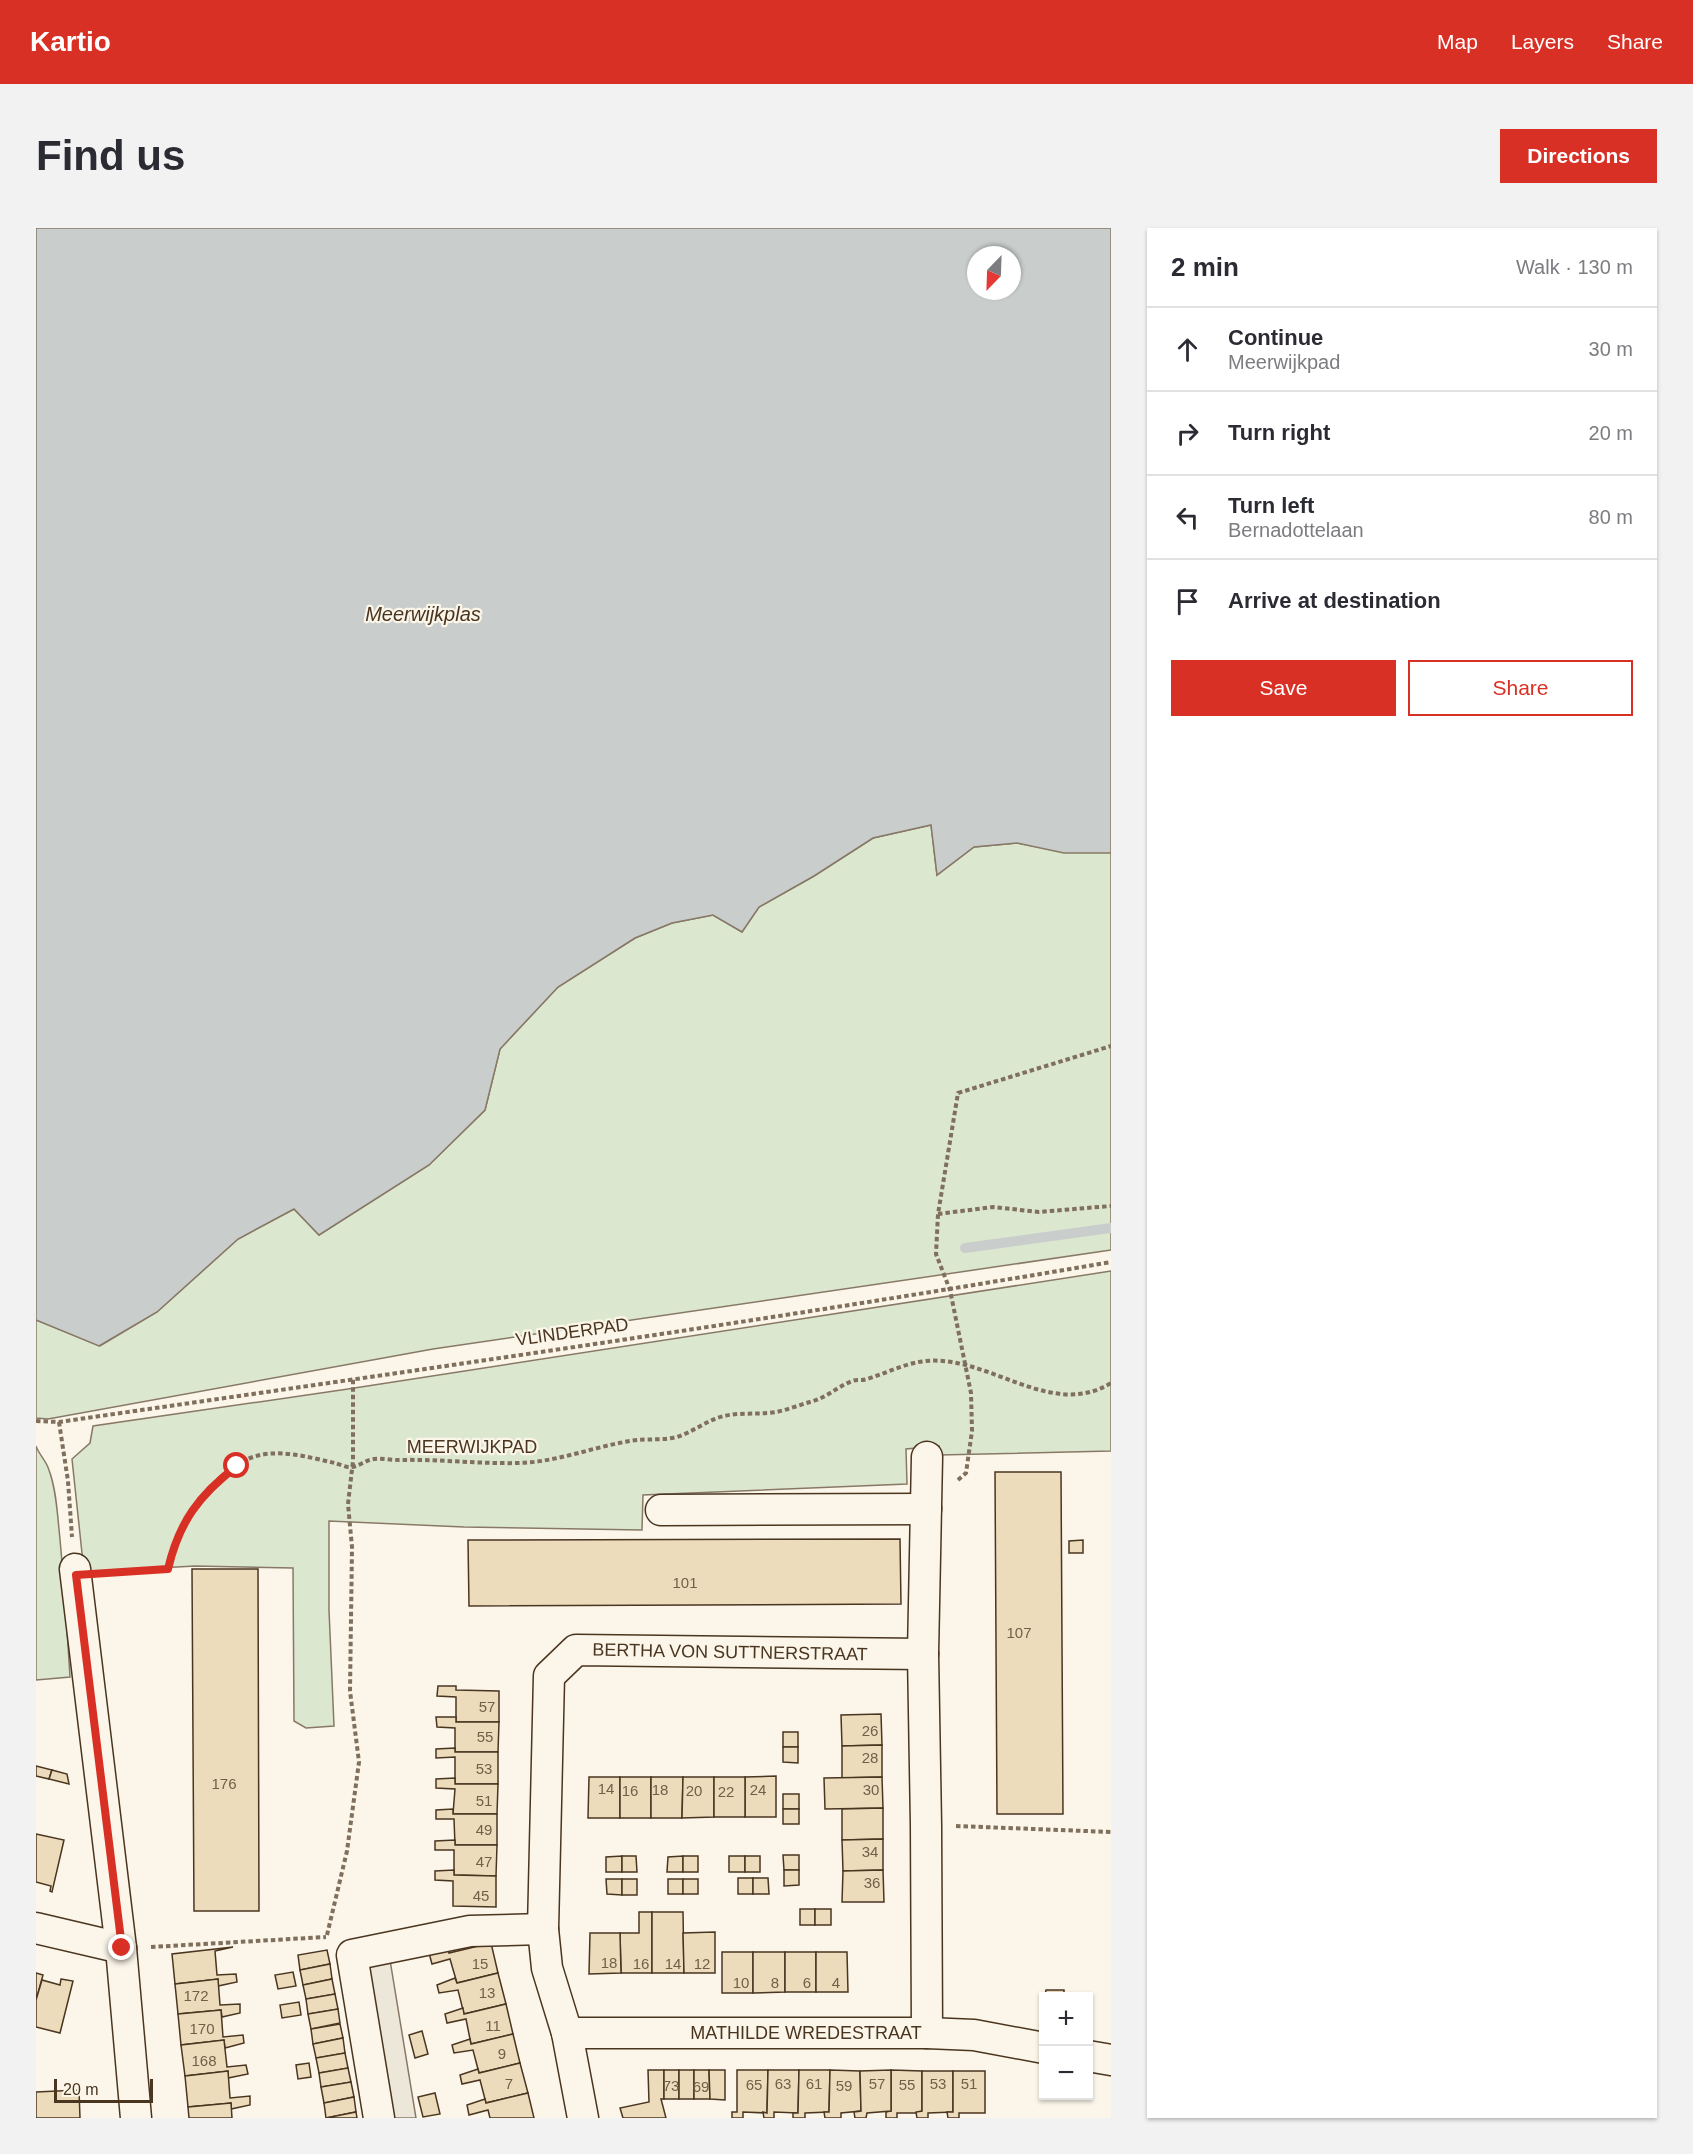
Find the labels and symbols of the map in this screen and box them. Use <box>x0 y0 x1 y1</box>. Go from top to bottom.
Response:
north arrow <box>967 246 1021 300</box>
water label: Meerwijkplas <box>365 603 481 625</box>
street label: VLINDERPAD <box>514 1314 630 1350</box>
street label: MEERWIJKPAD <box>407 1437 537 1457</box>
route start <box>223 1452 249 1478</box>
house number: 101 <box>672 1574 698 1591</box>
house number: 107 <box>1006 1624 1032 1641</box>
street label: BERTHA VON SUTTNERSTRAAT <box>592 1640 868 1664</box>
house number: 57 <box>479 1698 495 1715</box>
house number: 26 <box>862 1722 878 1739</box>
house number: 55 <box>477 1728 493 1745</box>
house number: 28 <box>862 1749 878 1766</box>
house number: 53 <box>476 1760 492 1777</box>
house number: 176 <box>211 1775 237 1792</box>
house number: 14 <box>598 1780 614 1797</box>
house number: 18 <box>652 1781 668 1798</box>
house number: 24 <box>750 1781 766 1798</box>
house number: 30 <box>863 1781 879 1798</box>
house number: 16 <box>622 1782 638 1799</box>
house number: 20 <box>686 1782 702 1799</box>
house number: 22 <box>718 1783 734 1800</box>
house number: 51 <box>476 1792 492 1809</box>
house number: 49 <box>476 1821 492 1838</box>
house number: 34 <box>862 1843 878 1860</box>
house number: 47 <box>476 1853 492 1870</box>
house number: 36 <box>864 1874 880 1891</box>
house number: 45 <box>473 1887 489 1904</box>
route end <box>108 1934 134 1960</box>
house number: 18 <box>601 1954 617 1971</box>
house number: 15 <box>472 1955 488 1972</box>
house number: 16 <box>633 1955 649 1972</box>
house number: 14 <box>665 1955 681 1972</box>
house number: 12 <box>694 1955 710 1972</box>
house number: 10 <box>733 1974 749 1991</box>
house number: 8 <box>771 1974 779 1991</box>
house number: 6 <box>803 1974 811 1991</box>
house number: 4 <box>832 1974 840 1991</box>
house number: 13 <box>479 1984 495 2001</box>
house number: 172 <box>183 1987 209 2004</box>
house number: 11 <box>485 2017 501 2034</box>
house number: 170 <box>189 2020 215 2037</box>
street label: MATHILDE WREDESTRAAT <box>690 2023 922 2043</box>
house number: 9 <box>498 2045 506 2062</box>
house number: 168 <box>191 2052 217 2069</box>
house number: 7 <box>505 2075 513 2092</box>
house number: 63 <box>775 2075 791 2092</box>
house number: 61 <box>806 2075 822 2092</box>
house number: 57 <box>869 2075 885 2092</box>
house number: 53 <box>930 2075 946 2092</box>
house number: 51 <box>961 2075 977 2092</box>
scale bar <box>54 2076 153 2104</box>
house number: 65 <box>746 2076 762 2093</box>
house number: 55 <box>899 2076 915 2093</box>
house number: 73 <box>663 2077 679 2094</box>
house number: 59 <box>836 2077 852 2094</box>
house number: 69 <box>693 2078 709 2095</box>

